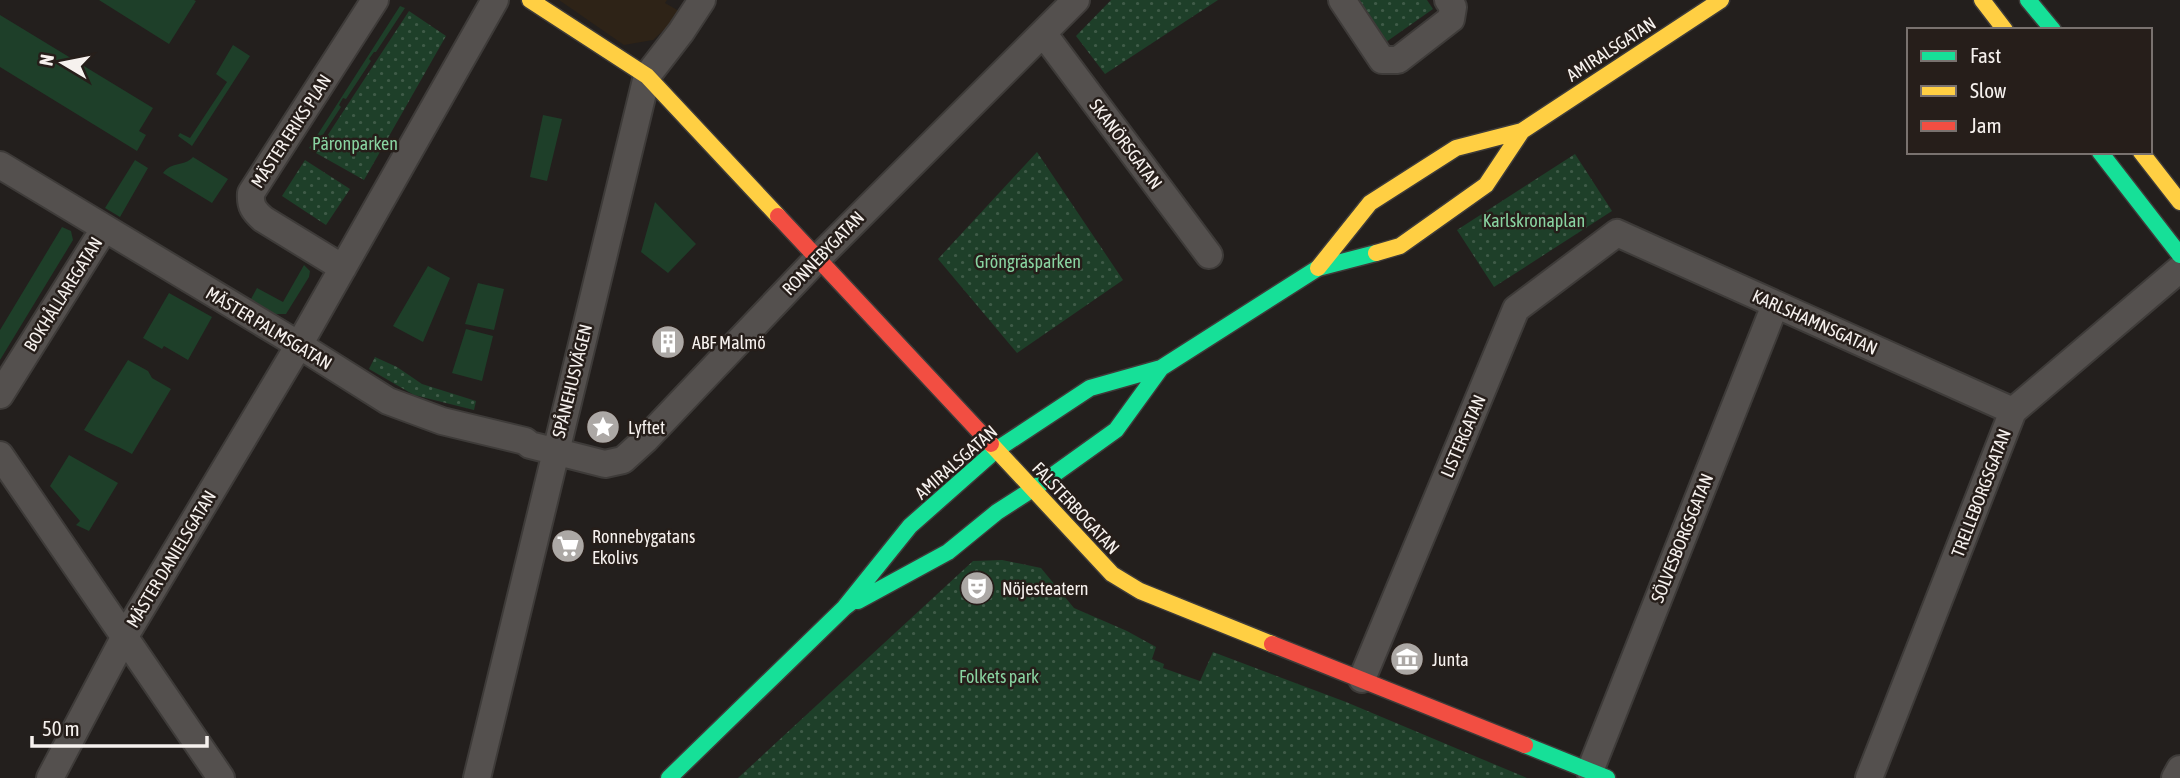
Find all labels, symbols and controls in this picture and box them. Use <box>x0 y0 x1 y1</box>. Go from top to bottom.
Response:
street label: AMIRALSGATAN <box>1562 12 1660 86</box>
north arrow <box>28 28 98 98</box>
legend <box>1907 28 2152 154</box>
text: Fast <box>1970 43 2001 67</box>
text: N <box>34 53 58 67</box>
street label: MÄSTER ERIKS PLAN <box>247 70 335 192</box>
text: Slow <box>1970 78 2007 102</box>
street label: SKANÖRSGATAN <box>1085 95 1167 193</box>
text: Jam <box>1970 113 2002 137</box>
park label: Päronparken <box>312 133 398 154</box>
street label: RONNEBYGATAN <box>778 207 868 299</box>
park label: Karlskronaplan <box>1483 210 1585 231</box>
street label: BOKHÅLLAREGATAN <box>19 233 107 355</box>
park label: Gröngräsparken <box>975 251 1081 272</box>
street label: MÄSTER PALMSGATAN <box>202 282 336 374</box>
street label: KARLSHAMNSGATAN <box>1749 285 1881 359</box>
street label: SPÅNEHUSVÄGEN <box>548 322 596 440</box>
building icon: ABF Malmö <box>649 323 687 361</box>
place label: ABF Malmö <box>692 332 766 353</box>
street label: LISTERGATAN <box>1436 391 1490 481</box>
place icon: Lyftet <box>584 408 622 446</box>
place label: Lyftet <box>628 417 665 438</box>
street label: AMIRALSGATAN <box>911 421 1001 503</box>
street label: TRELLEBORGSGATAN <box>1947 426 2015 560</box>
street label: FALSTERBOGATAN <box>1028 458 1124 558</box>
street label: SÖLVESBORGSGATAN <box>1647 470 1717 606</box>
street label: MÄSTER DANIELSGATAN <box>122 487 220 631</box>
place label: Ronnebygatans Ekolivs <box>592 526 695 568</box>
supermarket icon: Ronnebygatans Ekolivs <box>549 527 587 565</box>
theatre icon: Nöjesteatern <box>958 569 996 607</box>
place label: Nöjesteatern <box>1002 578 1089 599</box>
museum icon: Junta <box>1388 640 1426 678</box>
place label: Junta <box>1432 649 1469 670</box>
park label: Folkets park <box>959 666 1039 687</box>
scale bar <box>32 704 206 748</box>
text: 50 m <box>42 716 80 740</box>

